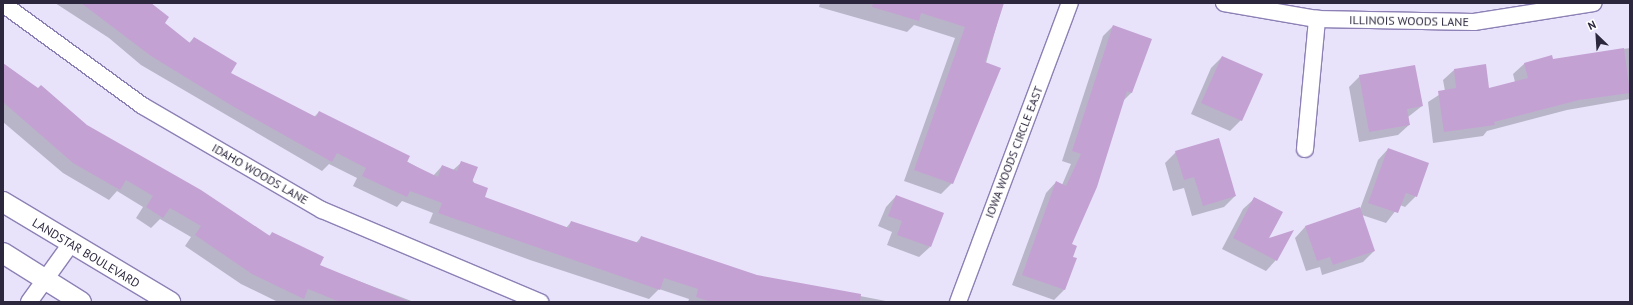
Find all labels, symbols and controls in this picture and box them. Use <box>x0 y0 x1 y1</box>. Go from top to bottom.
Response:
street label: ILLINOIS WOODS LANE <box>1349 13 1469 29</box>
north arrow <box>1577 16 1617 56</box>
text: N <box>1586 17 1598 33</box>
street label: IOWA WOODS CIRCLE EAST <box>982 84 1046 220</box>
street label: IDAHO WOODS LANE <box>209 141 311 207</box>
street label: LANDSTAR BOULEVARD <box>30 215 142 291</box>

